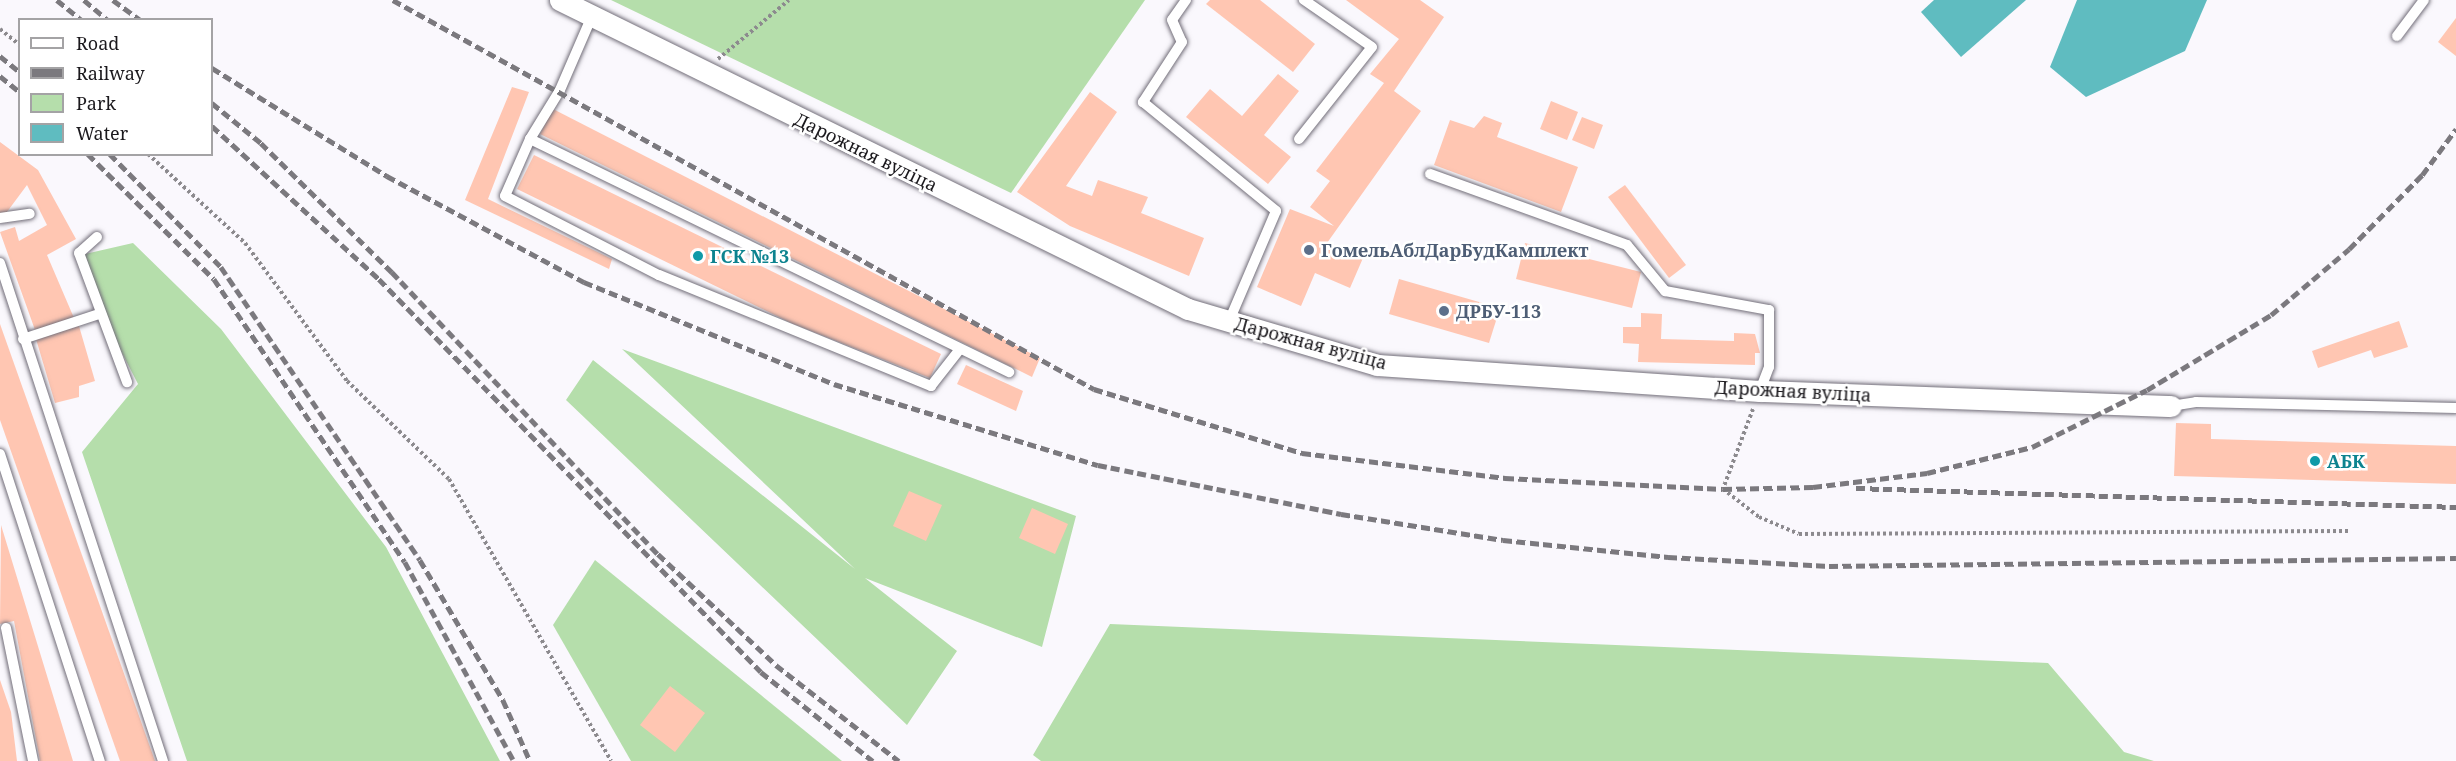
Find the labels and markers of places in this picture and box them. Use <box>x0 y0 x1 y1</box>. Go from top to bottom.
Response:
place label: ГомельАблДарБудКамплект <box>1321 239 1588 261</box>
marker: ГомельАблДарБудКамплект <box>1302 243 1316 257</box>
place label: ГСК №13 <box>710 245 789 267</box>
marker: ГСК №13 <box>691 249 705 263</box>
place label: ДРБУ-113 <box>1456 300 1541 322</box>
marker: ДРБУ-113 <box>1437 304 1451 318</box>
place label: АБК <box>2327 450 2365 472</box>
marker: АБК <box>2308 454 2322 468</box>

